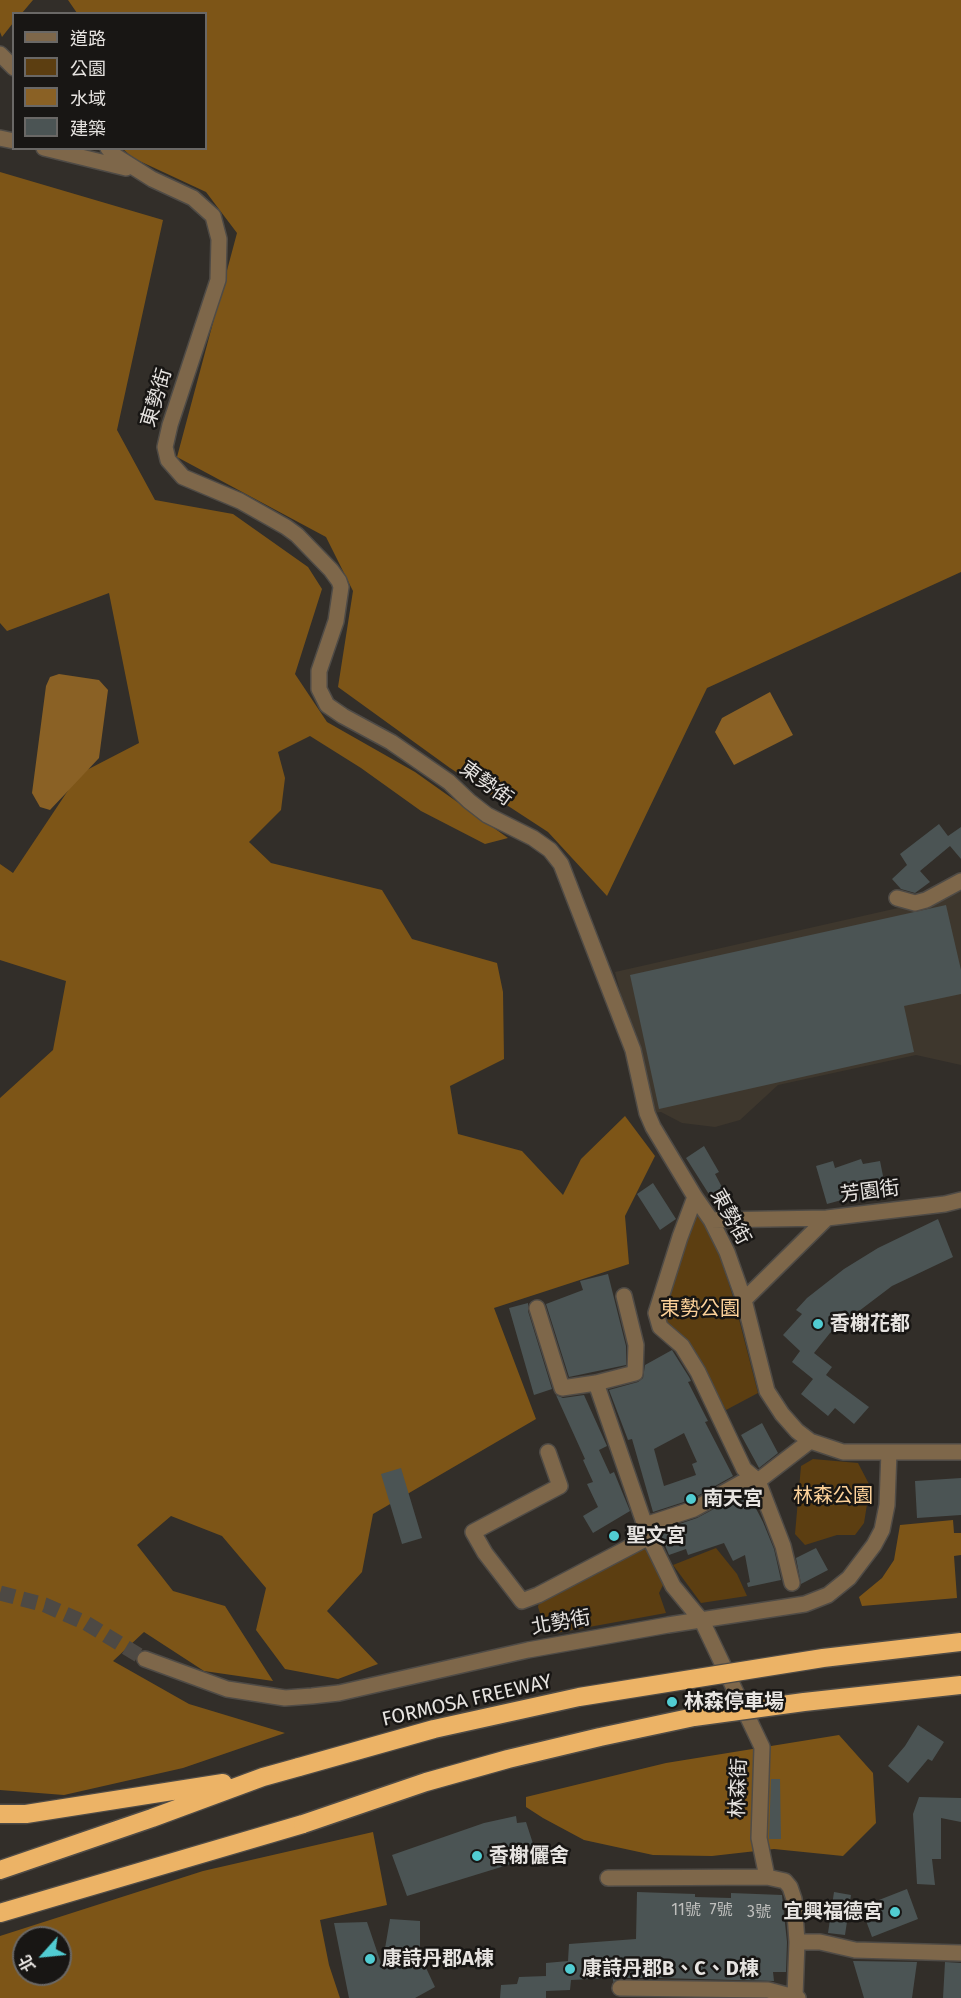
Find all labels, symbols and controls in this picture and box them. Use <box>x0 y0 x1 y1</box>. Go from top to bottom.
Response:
legend <box>12 12 207 150</box>
text: 道路 <box>70 28 106 50</box>
text: 公園 <box>70 58 106 80</box>
text: 水域 <box>70 88 106 110</box>
text: 建築 <box>70 118 106 140</box>
street label: 東勢街 <box>137 366 177 430</box>
street label: 東勢街 <box>455 757 517 811</box>
street label: 芳園街 <box>839 1176 901 1208</box>
street label: 東勢街 <box>705 1185 755 1249</box>
park label: 東勢公園 <box>660 1297 740 1321</box>
place label: 香榭花都 <box>830 1312 910 1336</box>
marker: 香榭花都 <box>811 1317 825 1331</box>
park label: 林森公園 <box>793 1484 873 1508</box>
place label: 南天宮 <box>703 1487 763 1511</box>
marker: 南天宮 <box>684 1492 698 1506</box>
place label: 聖文宮 <box>626 1524 686 1548</box>
marker: 聖文宮 <box>607 1529 621 1543</box>
street label: 北勢街 <box>529 1606 593 1640</box>
street label: FORMOSA FREEWAY <box>380 1670 554 1732</box>
place label: 林森停車場 <box>684 1690 784 1714</box>
marker: 林森停車場 <box>665 1695 679 1709</box>
street label: 林森街 <box>726 1758 752 1818</box>
place label: 香榭儷舍 <box>489 1844 569 1868</box>
marker: 香榭儷舍 <box>470 1849 484 1863</box>
place label: 宜興福德宮 <box>783 1900 883 1924</box>
house number: 11號 <box>671 1901 701 1921</box>
house number: 7號 <box>709 1901 733 1921</box>
house number: 3號 <box>747 1903 771 1923</box>
marker: 宜興福德宮 <box>888 1905 902 1919</box>
north arrow <box>12 1926 72 1986</box>
place label: 康詩丹郡A棟 <box>382 1947 494 1971</box>
text: 北 <box>15 1952 39 1975</box>
marker: 康詩丹郡A棟 <box>363 1952 377 1966</box>
place label: 康詩丹郡B、C、D棟 <box>582 1957 759 1981</box>
marker: 康詩丹郡B、C、D棟 <box>563 1962 577 1976</box>

